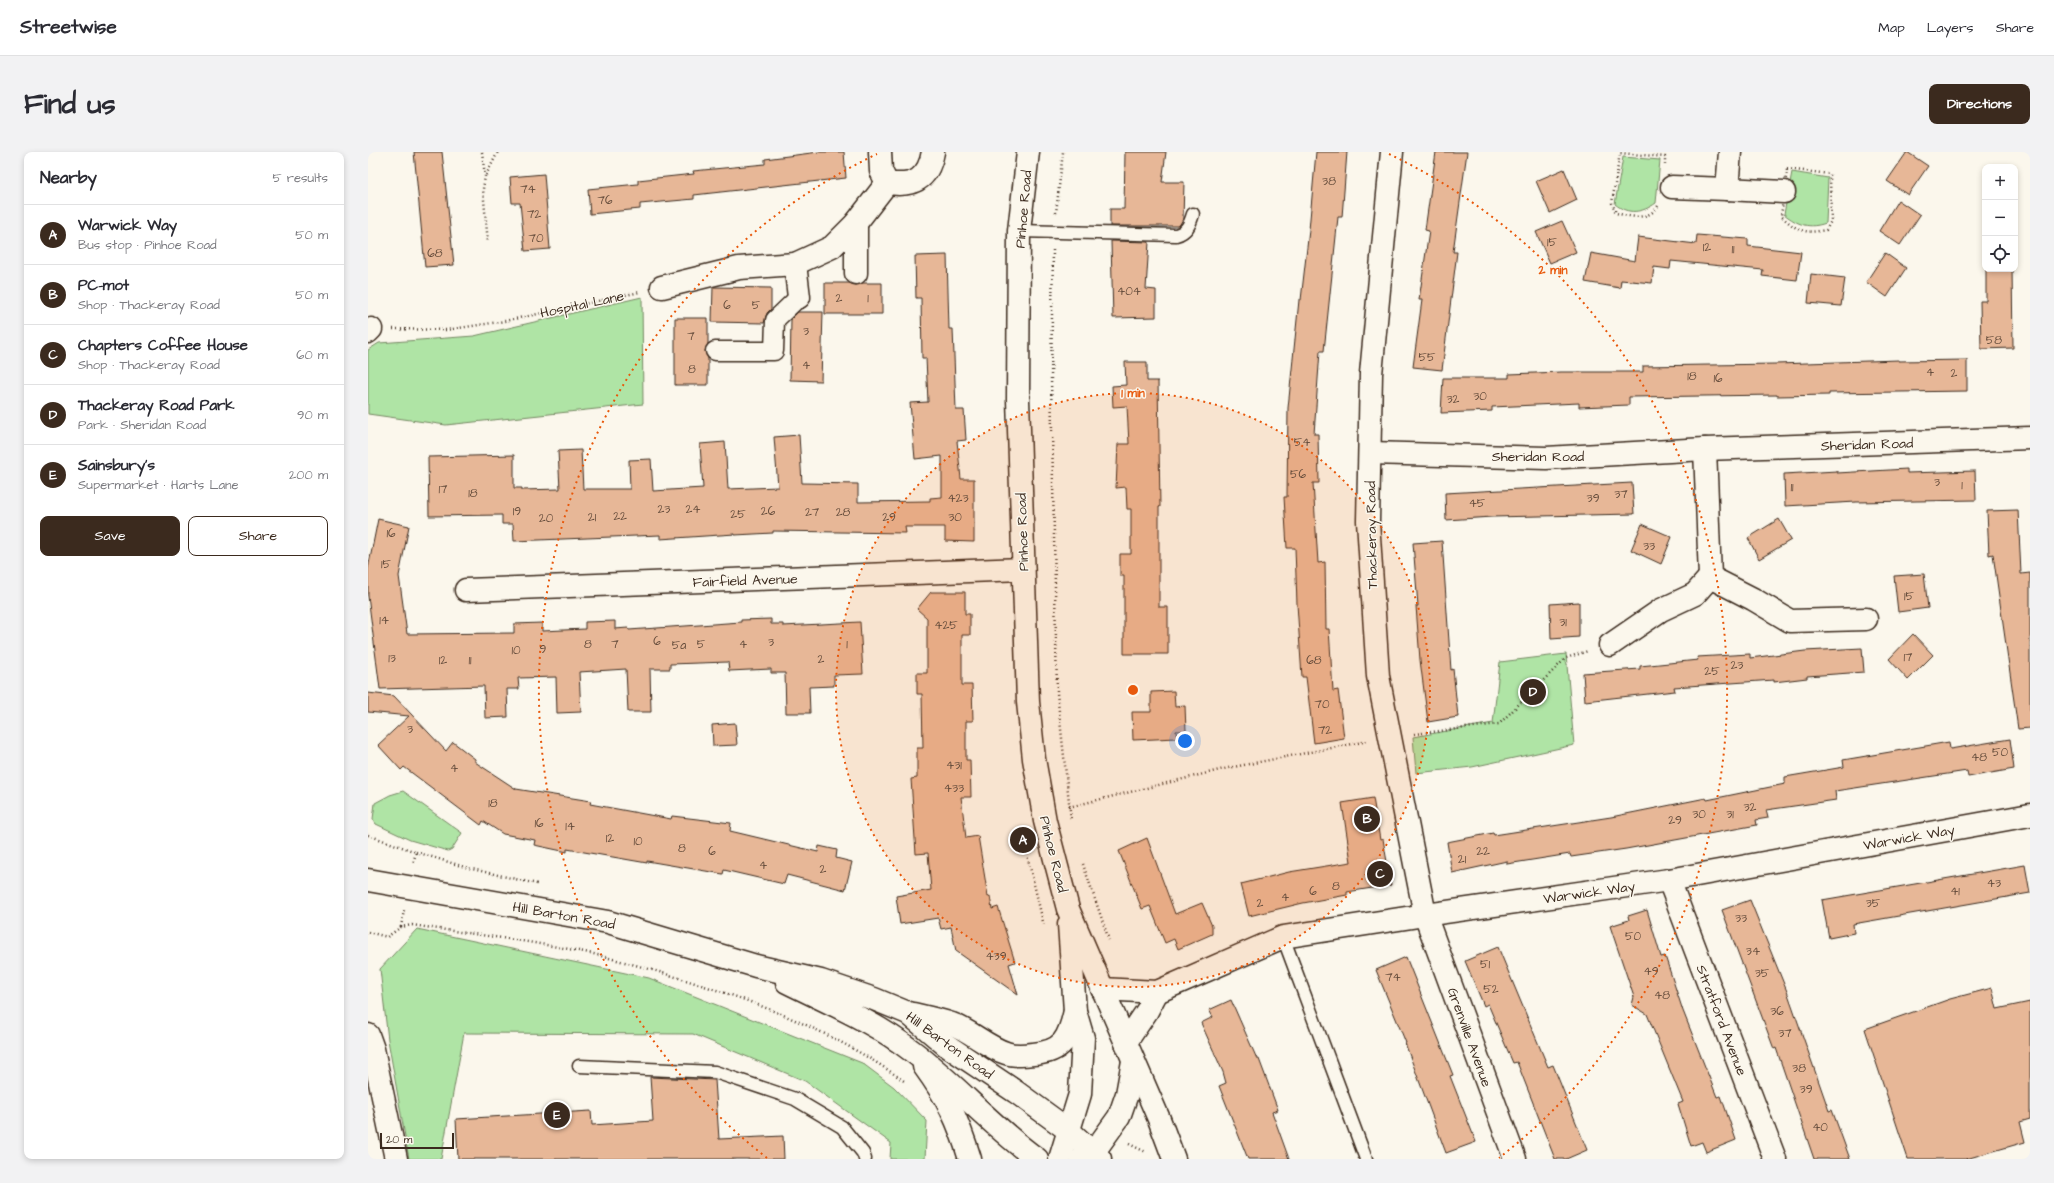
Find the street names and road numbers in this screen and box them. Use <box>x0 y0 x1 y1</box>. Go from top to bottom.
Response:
street label: Pinhoe Road <box>1011 169 1037 249</box>
street label: Hospital Lane <box>538 286 626 324</box>
street label: Sheridan Road <box>1821 433 1914 457</box>
street label: Sheridan Road <box>1492 447 1584 467</box>
street label: Thackeray Road <box>1361 481 1383 589</box>
street label: Pinhoe Road <box>1012 493 1034 571</box>
street label: Fairfield Avenue <box>692 569 798 593</box>
street label: Pinhoe Road <box>1034 814 1072 895</box>
street label: Warwick Way <box>1862 820 1957 856</box>
street label: Warwick Way <box>1542 877 1637 909</box>
street label: Hill Barton Road <box>511 897 617 935</box>
street label: Stratford Avenue <box>1691 962 1752 1079</box>
street label: Grenville Avenue <box>1442 985 1496 1090</box>
street label: Hill Barton Road <box>902 1007 997 1084</box>

